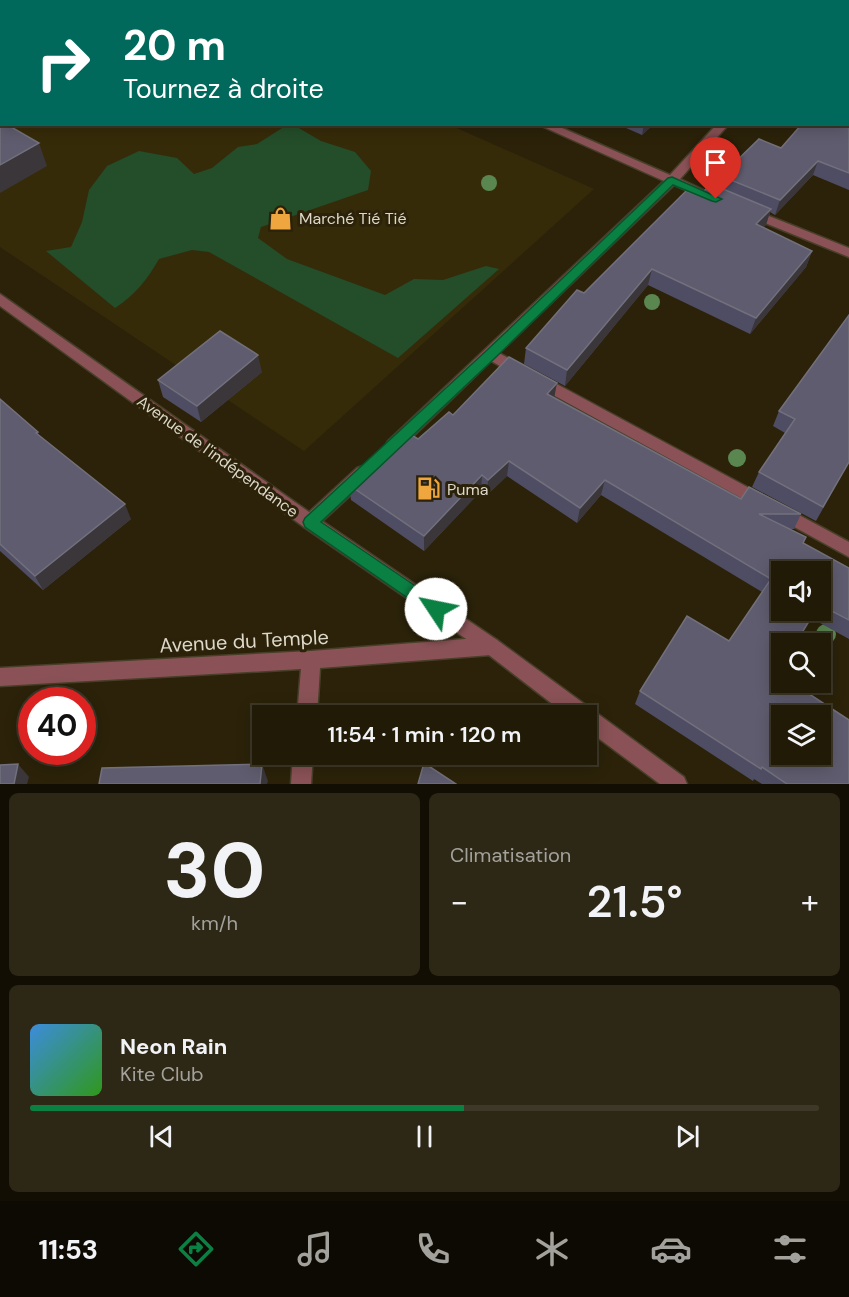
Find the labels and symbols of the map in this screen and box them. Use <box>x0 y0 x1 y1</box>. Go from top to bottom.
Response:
pin <box>690 137 741 199</box>
shop icon: Marché Tié Tié <box>268 205 294 231</box>
place label: Marché Tié Tié <box>299 208 407 229</box>
street label: Avenue de l'indépendance <box>133 391 303 522</box>
fuel station icon: Puma <box>416 476 442 502</box>
place label: Puma <box>447 479 488 500</box>
position arrow <box>404 577 468 641</box>
street label: Avenue du Temple <box>159 624 329 658</box>
speed limit sign: 40 <box>18 687 96 765</box>

